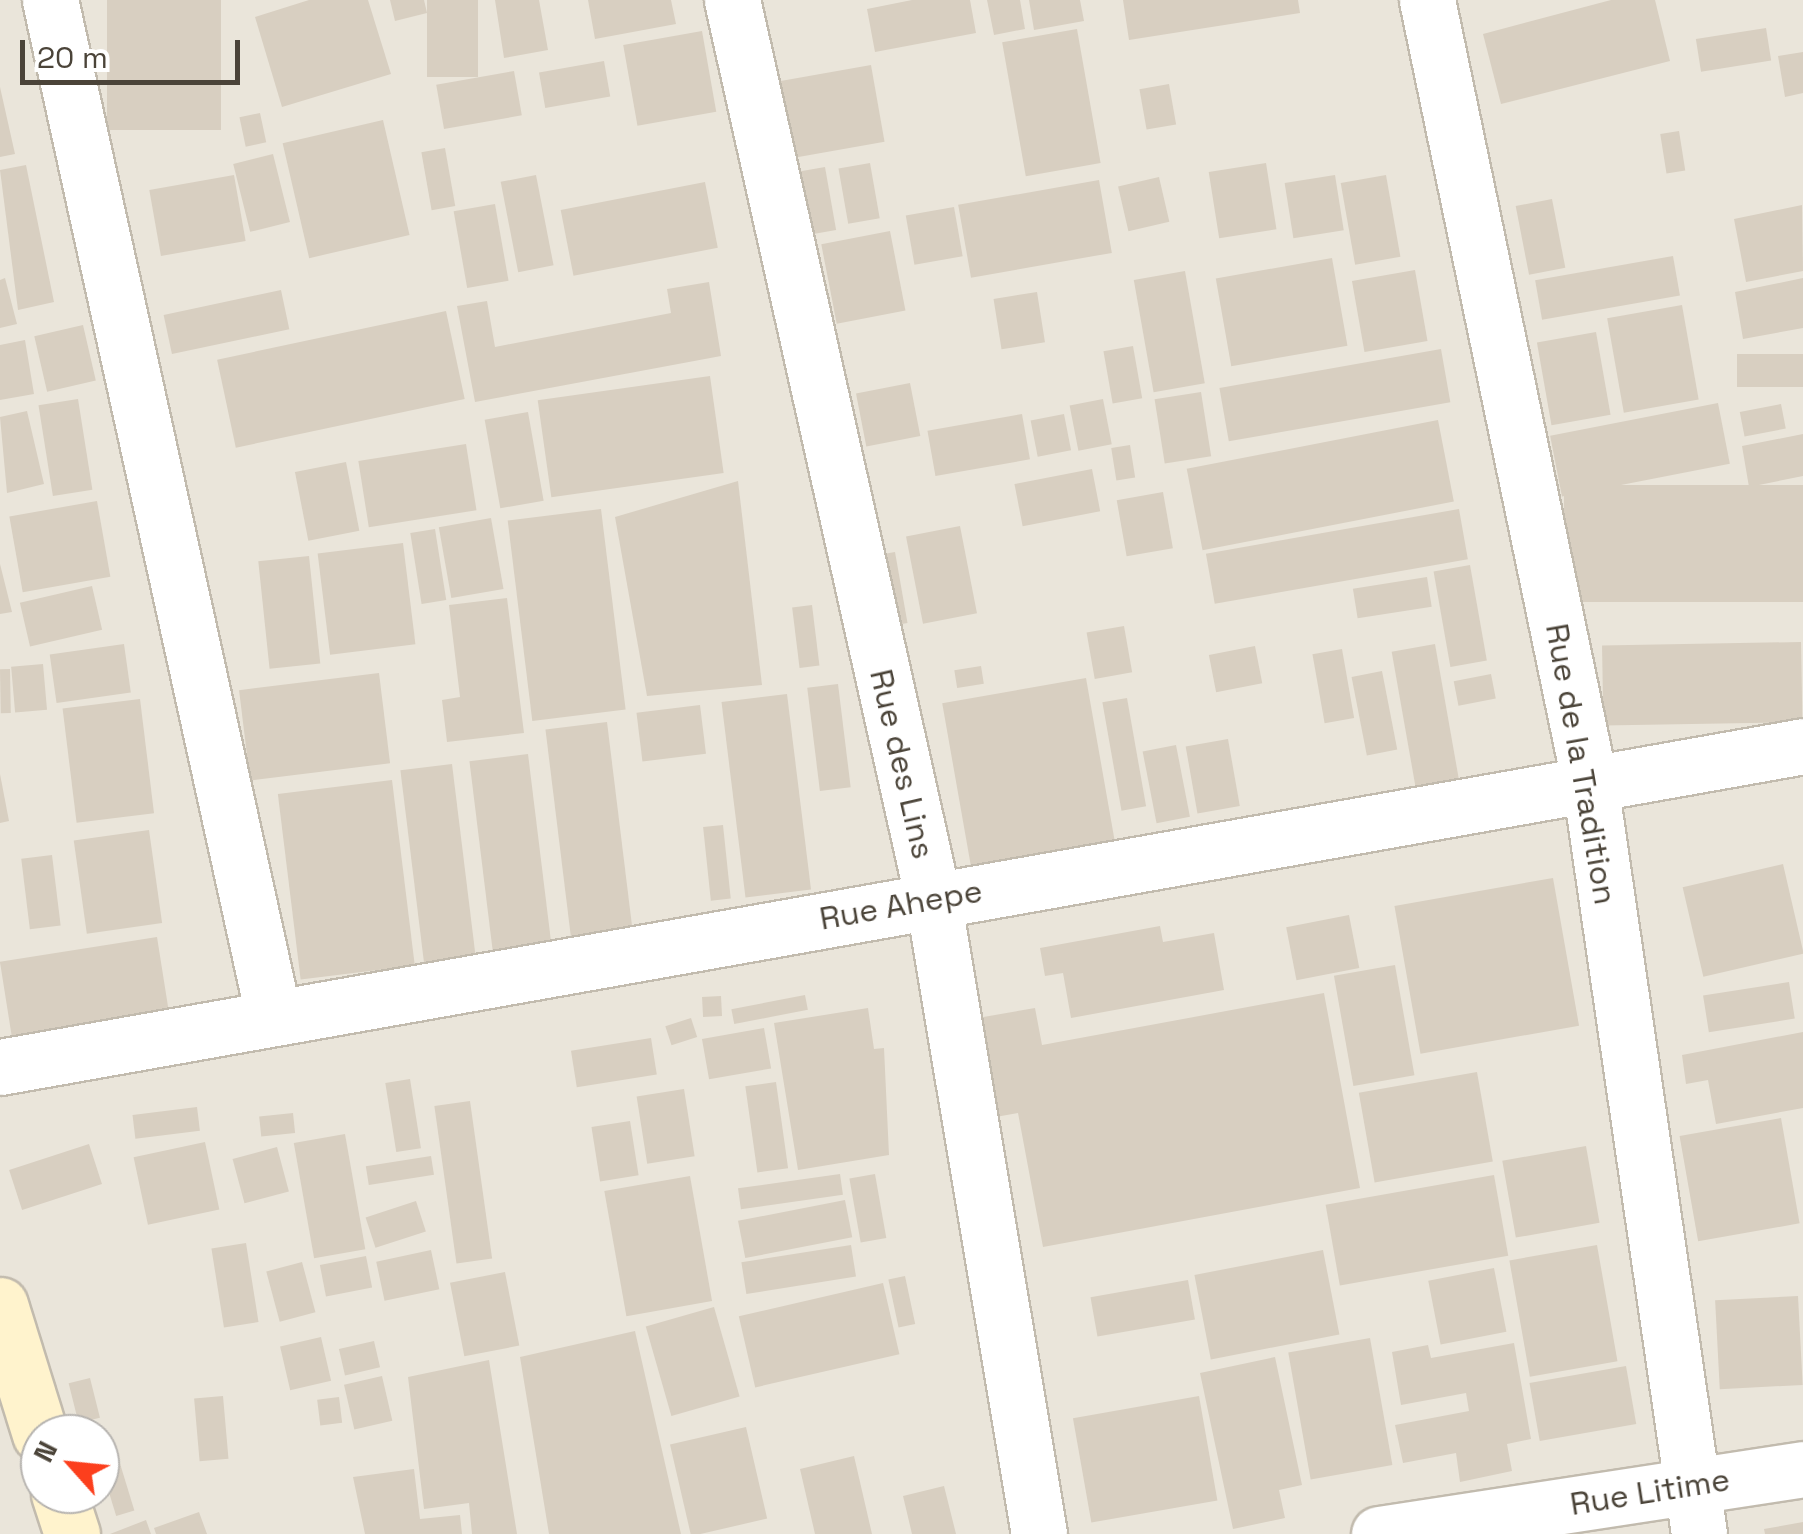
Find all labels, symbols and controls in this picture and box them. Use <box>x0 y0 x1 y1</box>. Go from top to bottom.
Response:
scale bar <box>25 20 245 82</box>
text: 20 m <box>37 38 108 77</box>
street label: Rue de la Tradition <box>1537 620 1625 908</box>
street label: Rue des Lins <box>862 665 942 863</box>
street label: Rue Ahepe <box>816 872 986 938</box>
north arrow <box>20 1414 120 1514</box>
text: N <box>25 1435 65 1468</box>
street label: Rue Litime <box>1567 1460 1733 1524</box>

